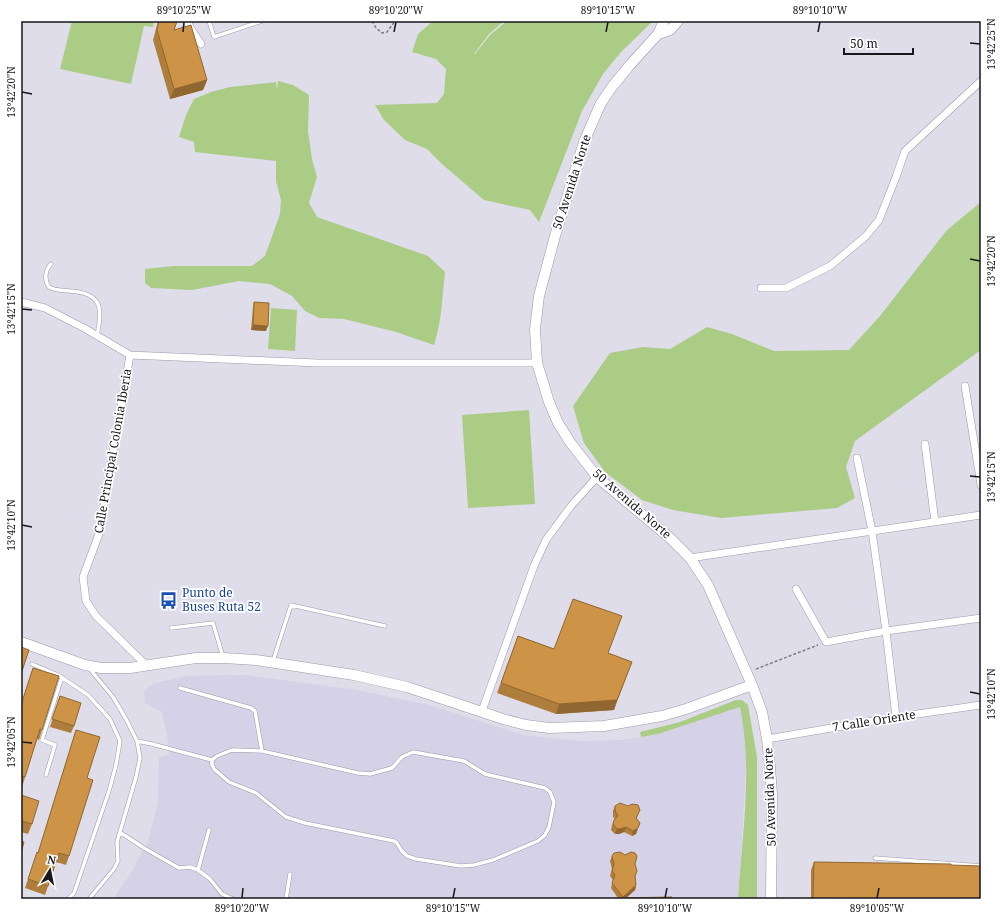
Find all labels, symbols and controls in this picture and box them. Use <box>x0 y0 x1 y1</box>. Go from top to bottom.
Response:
text: 89°10'25"W <box>157 3 212 17</box>
text: 89°10'20"W <box>369 3 424 17</box>
text: 89°10'15"W <box>581 3 636 17</box>
text: 89°10'10"W <box>793 3 848 17</box>
text: 13°42'25"N <box>984 18 998 70</box>
scale bar <box>844 30 913 56</box>
text: 50 m <box>850 35 878 52</box>
text: 13°42'20"N <box>4 66 18 118</box>
street label: 50 Avenida Norte <box>548 132 595 231</box>
text: 13°42'20"N <box>984 235 998 287</box>
text: 13°42'15"N <box>4 283 18 335</box>
street label: Calle Principal Colonia Iberia <box>90 367 135 535</box>
text: 13°42'15"N <box>984 451 998 503</box>
street label: 50 Avenida Norte <box>589 465 675 542</box>
text: 13°42'10"N <box>4 499 18 551</box>
place label: Punto de Buses Ruta 52 <box>182 584 261 615</box>
bus stop icon: Punto de Buses Ruta 52 <box>159 590 179 610</box>
text: 13°42'10"N <box>984 668 998 720</box>
street label: 7 Calle Oriente <box>831 706 917 735</box>
text: 13°42'05"N <box>4 716 18 768</box>
street label: 50 Avenida Norte <box>759 747 780 847</box>
north arrow <box>30 850 70 890</box>
text: N <box>46 852 58 868</box>
text: 89°10'20"W <box>215 901 270 915</box>
text: 89°10'15"W <box>426 901 481 915</box>
text: 89°10'10"W <box>638 901 693 915</box>
text: 89°10'05"W <box>850 901 905 915</box>

